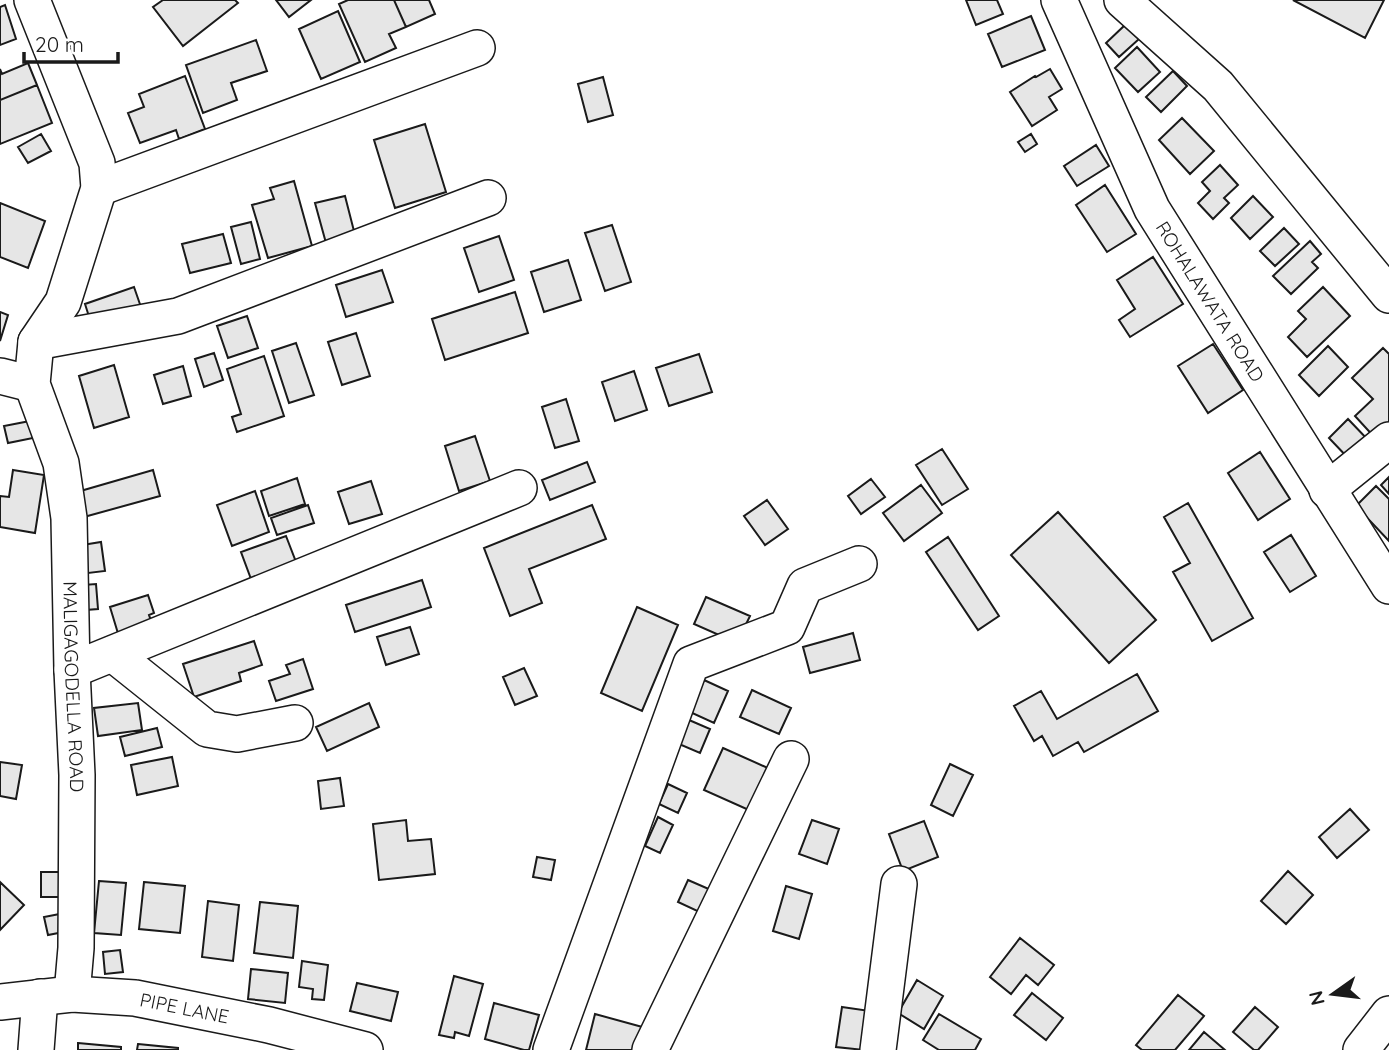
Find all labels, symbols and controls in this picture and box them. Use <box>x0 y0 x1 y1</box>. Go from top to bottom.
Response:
scale bar <box>24 21 119 65</box>
text: 20 m <box>35 31 84 57</box>
street label: ROHALAWATA ROAD <box>1151 217 1270 386</box>
street label: MALIGAGODELLA ROAD <box>58 581 89 792</box>
north arrow <box>1298 959 1368 1029</box>
street label: PIPE LANE <box>138 987 231 1029</box>
text: N <box>1303 988 1330 1008</box>

